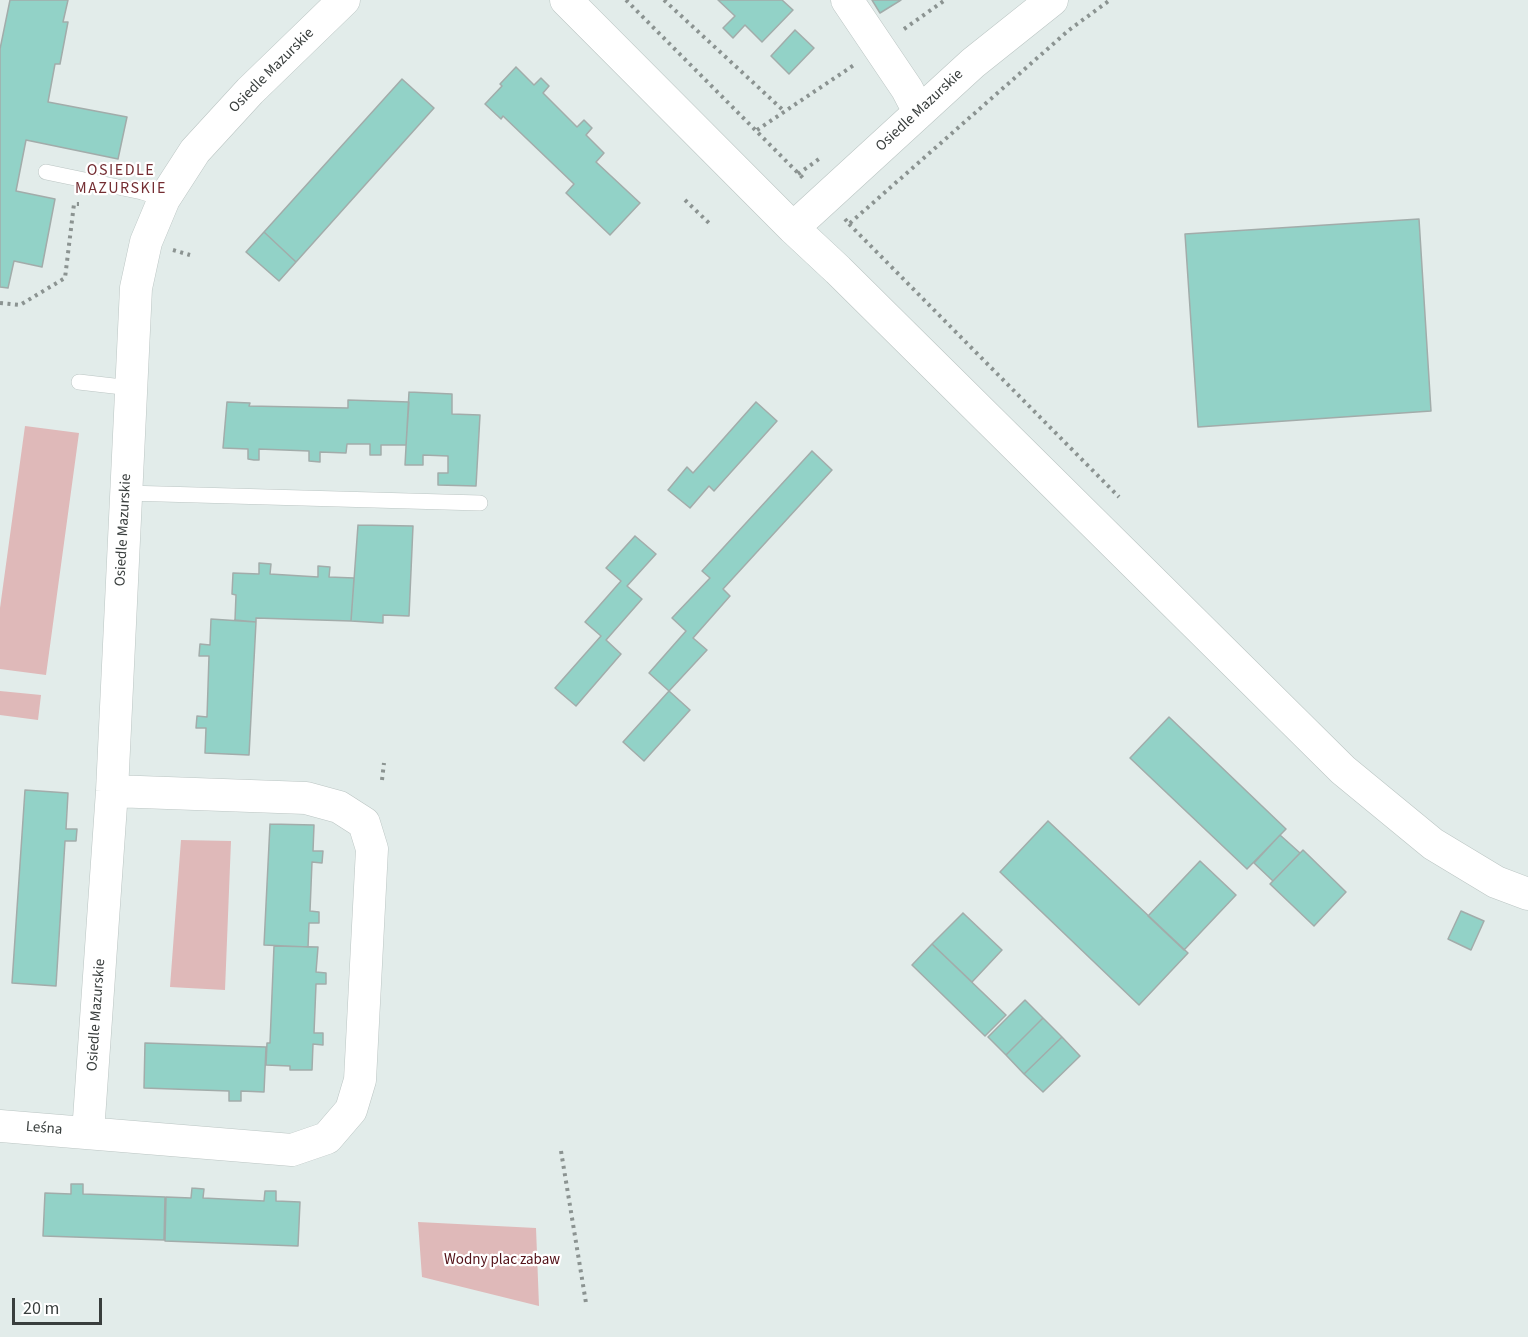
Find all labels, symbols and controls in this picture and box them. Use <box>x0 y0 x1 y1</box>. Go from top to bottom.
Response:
street label: Osiedle Mazurskie <box>226 25 318 117</box>
street label: Osiedle Mazurskie <box>873 66 967 156</box>
district label: OSIEDLE MAZURSKIE <box>75 161 167 199</box>
street label: Osiedle Mazurskie <box>112 473 136 587</box>
street label: Osiedle Mazurskie <box>84 958 110 1072</box>
street label: Leśna <box>25 1118 63 1140</box>
park label: Wodny plac zabaw <box>444 1252 560 1270</box>
scale bar <box>15 1286 105 1324</box>
text: 20 m <box>23 1296 59 1321</box>

